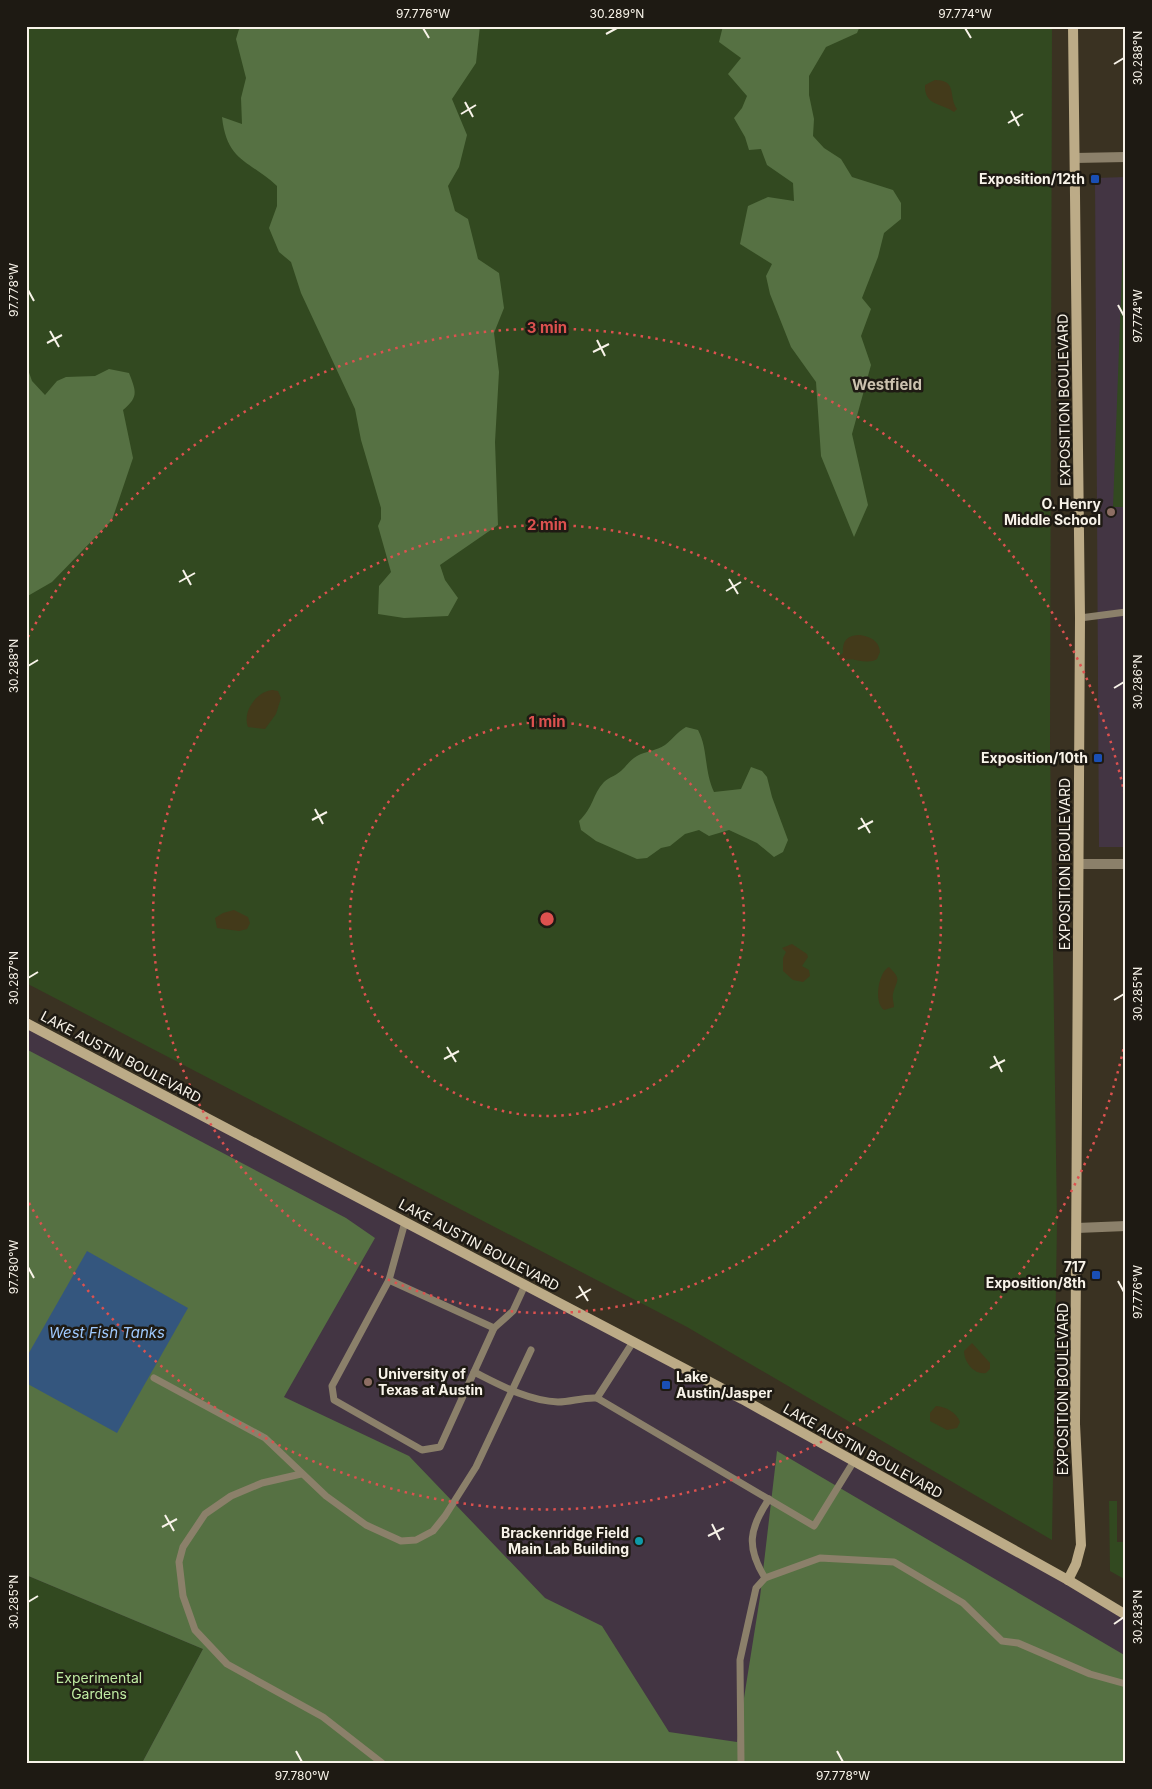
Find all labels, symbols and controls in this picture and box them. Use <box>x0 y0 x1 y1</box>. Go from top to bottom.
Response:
text: 97.776°W <box>396 6 450 21</box>
text: 30.289°N <box>590 6 644 21</box>
text: 97.774°W <box>938 6 992 21</box>
text: 30.288°N <box>1130 31 1145 85</box>
place label: Exposition/12th <box>979 170 1085 187</box>
marker: Exposition/12th <box>1089 173 1101 185</box>
text: 97.778°W <box>6 263 21 317</box>
text: 97.774°W <box>1130 289 1145 343</box>
street label: EXPOSITION BOULEVARD <box>1053 314 1074 486</box>
text: 3 min <box>527 318 567 337</box>
district label: Westfield <box>852 375 922 394</box>
place label: O. Henry Middle School <box>1004 495 1102 528</box>
marker: O. Henry Middle School <box>1105 506 1117 518</box>
text: 2 min <box>527 515 567 534</box>
text: 30.288°N <box>6 639 21 693</box>
text: 30.286°N <box>1130 655 1145 709</box>
text: 1 min <box>528 712 566 731</box>
place label: Exposition/10th <box>981 749 1088 766</box>
marker: Exposition/10th <box>1092 752 1104 764</box>
street label: EXPOSITION BOULEVARD <box>1056 778 1073 950</box>
centre of rings <box>538 910 556 928</box>
text: 30.287°N <box>6 951 21 1005</box>
text: 30.285°N <box>1130 967 1145 1021</box>
street label: LAKE AUSTIN BOULEVARD <box>38 1007 204 1106</box>
street label: LAKE AUSTIN BOULEVARD <box>396 1195 562 1294</box>
text: 97.780°W <box>6 1239 21 1294</box>
place label: 717 Exposition/8th <box>986 1258 1086 1291</box>
text: 97.776°W <box>1130 1265 1145 1319</box>
marker: 717 Exposition/8th <box>1090 1269 1102 1281</box>
street label: EXPOSITION BOULEVARD <box>1054 1303 1071 1475</box>
water label: West Fish Tanks <box>49 1323 165 1342</box>
place label: University of Texas at Austin <box>378 1365 483 1398</box>
place label: Lake Austin/Jasper <box>676 1368 773 1401</box>
marker: University of Texas at Austin <box>362 1376 374 1388</box>
marker: Lake Austin/Jasper <box>660 1379 672 1391</box>
street label: LAKE AUSTIN BOULEVARD <box>781 1400 946 1502</box>
place label: Brackenridge Field Main Lab Building <box>501 1524 629 1557</box>
marker: Brackenridge Field Main Lab Building <box>633 1535 645 1547</box>
text: 30.285°N <box>6 1575 21 1629</box>
text: 30.283°N <box>1130 1590 1145 1644</box>
park label: Experimental Gardens <box>56 1669 142 1702</box>
text: 97.780°W <box>275 1768 330 1783</box>
text: 97.778°W <box>816 1768 870 1783</box>

